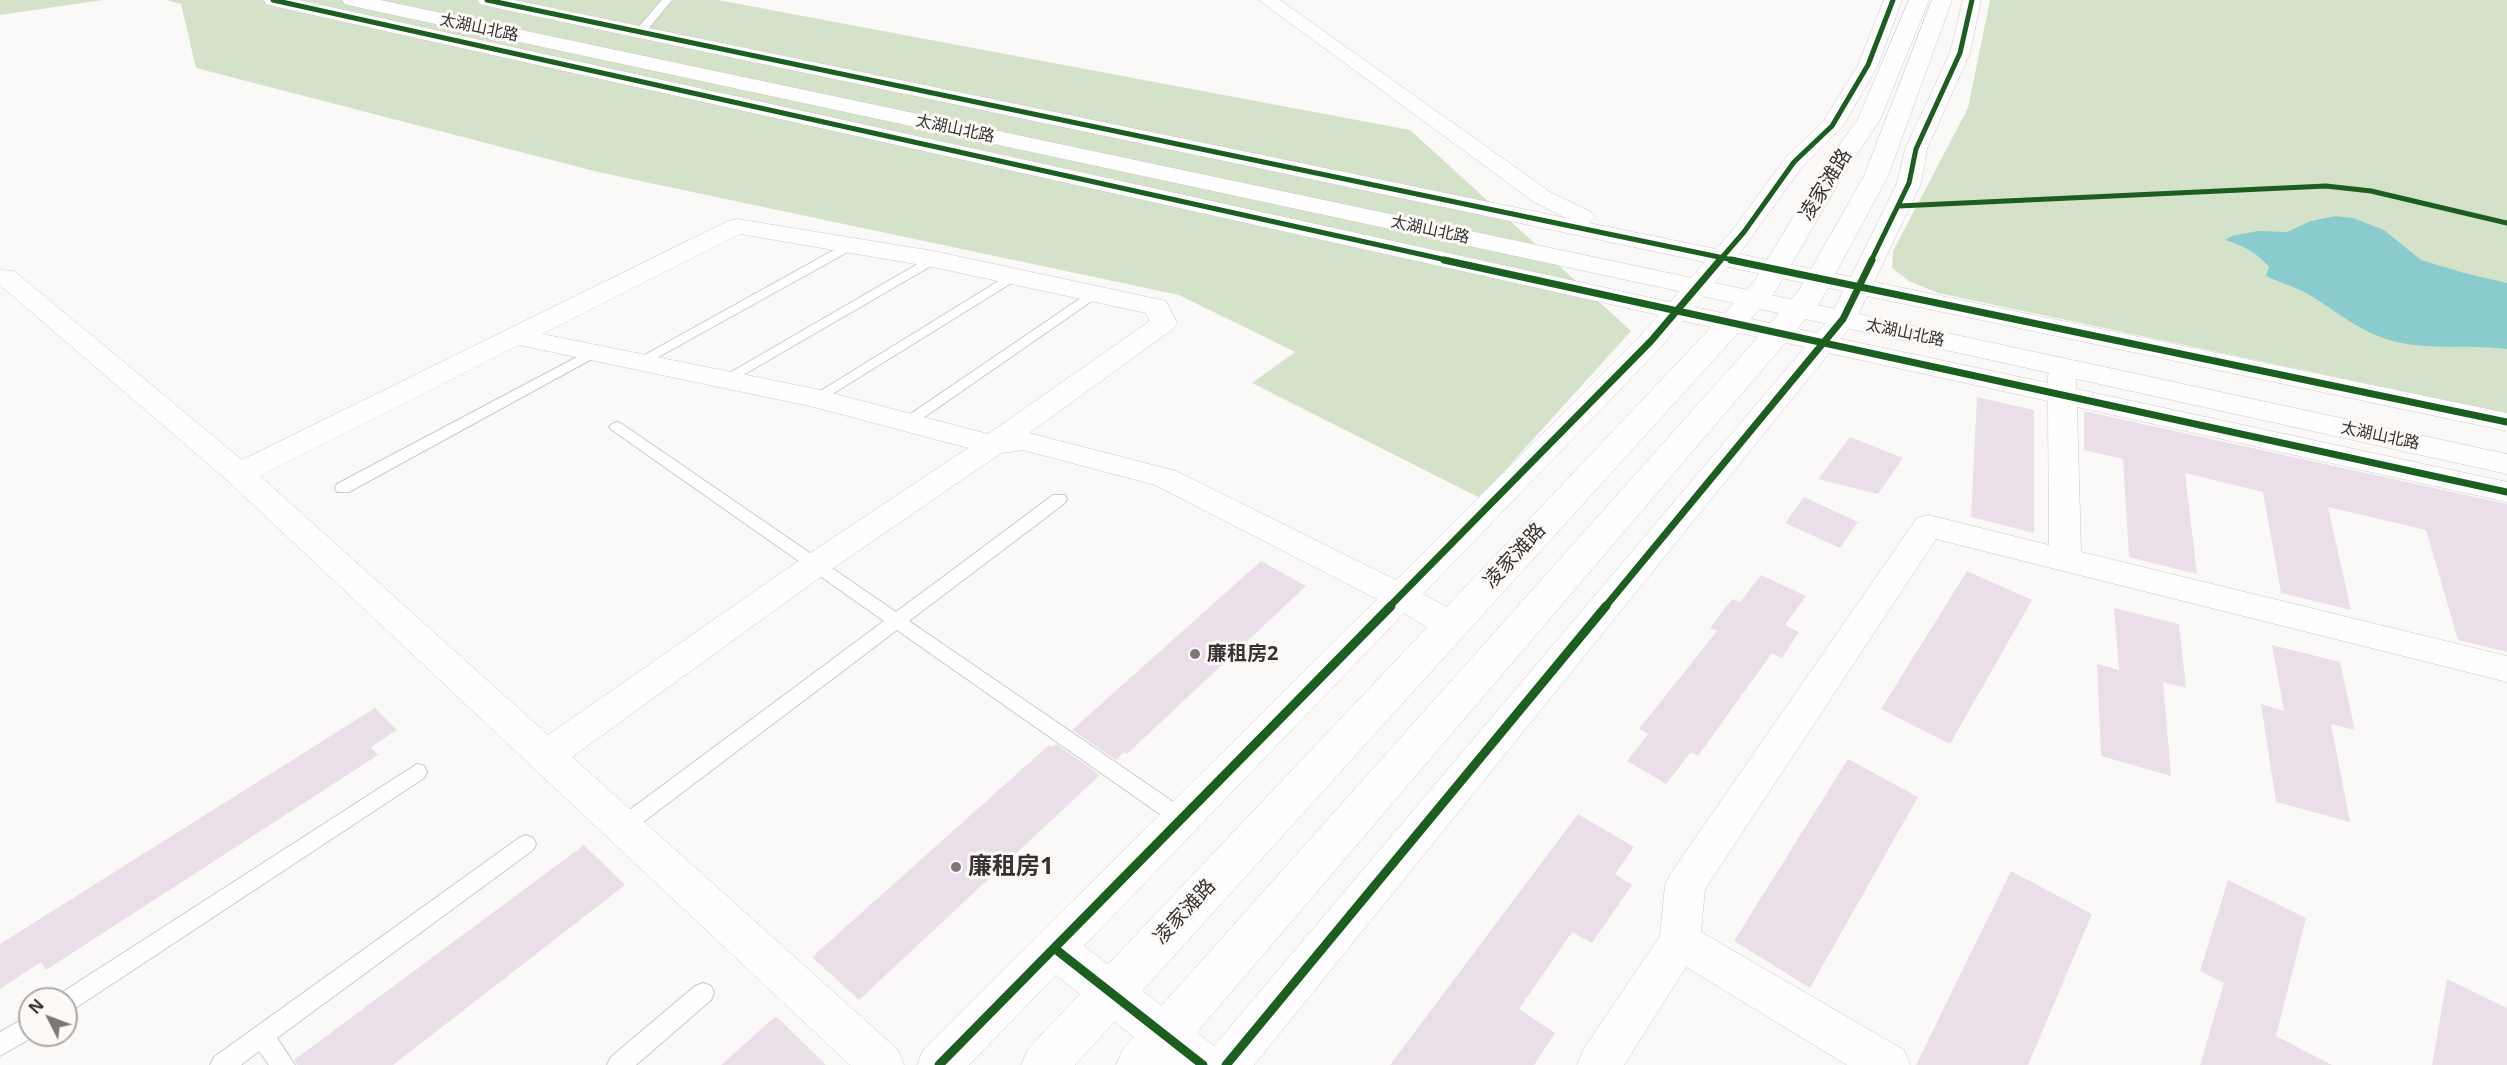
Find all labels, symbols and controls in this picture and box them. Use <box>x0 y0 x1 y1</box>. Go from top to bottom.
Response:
street label: 太湖山北路 <box>438 10 520 46</box>
street label: 太湖山北路 <box>914 111 996 147</box>
street label: 凌家滩路 <box>1795 145 1857 225</box>
street label: 太湖山北路 <box>1389 212 1471 248</box>
street label: 太湖山北路 <box>1864 315 1946 351</box>
street label: 太湖山北路 <box>2339 418 2421 454</box>
street label: 凌家滩路 <box>1479 519 1551 593</box>
place label: 廉租房2 <box>1207 642 1278 666</box>
marker: 廉租房2 <box>1188 647 1202 661</box>
place label: 廉租房1 <box>968 853 1054 881</box>
marker: 廉租房1 <box>949 860 963 874</box>
street label: 凌家滩路 <box>1149 875 1221 949</box>
north arrow <box>18 987 78 1047</box>
text: N <box>24 994 49 1018</box>

